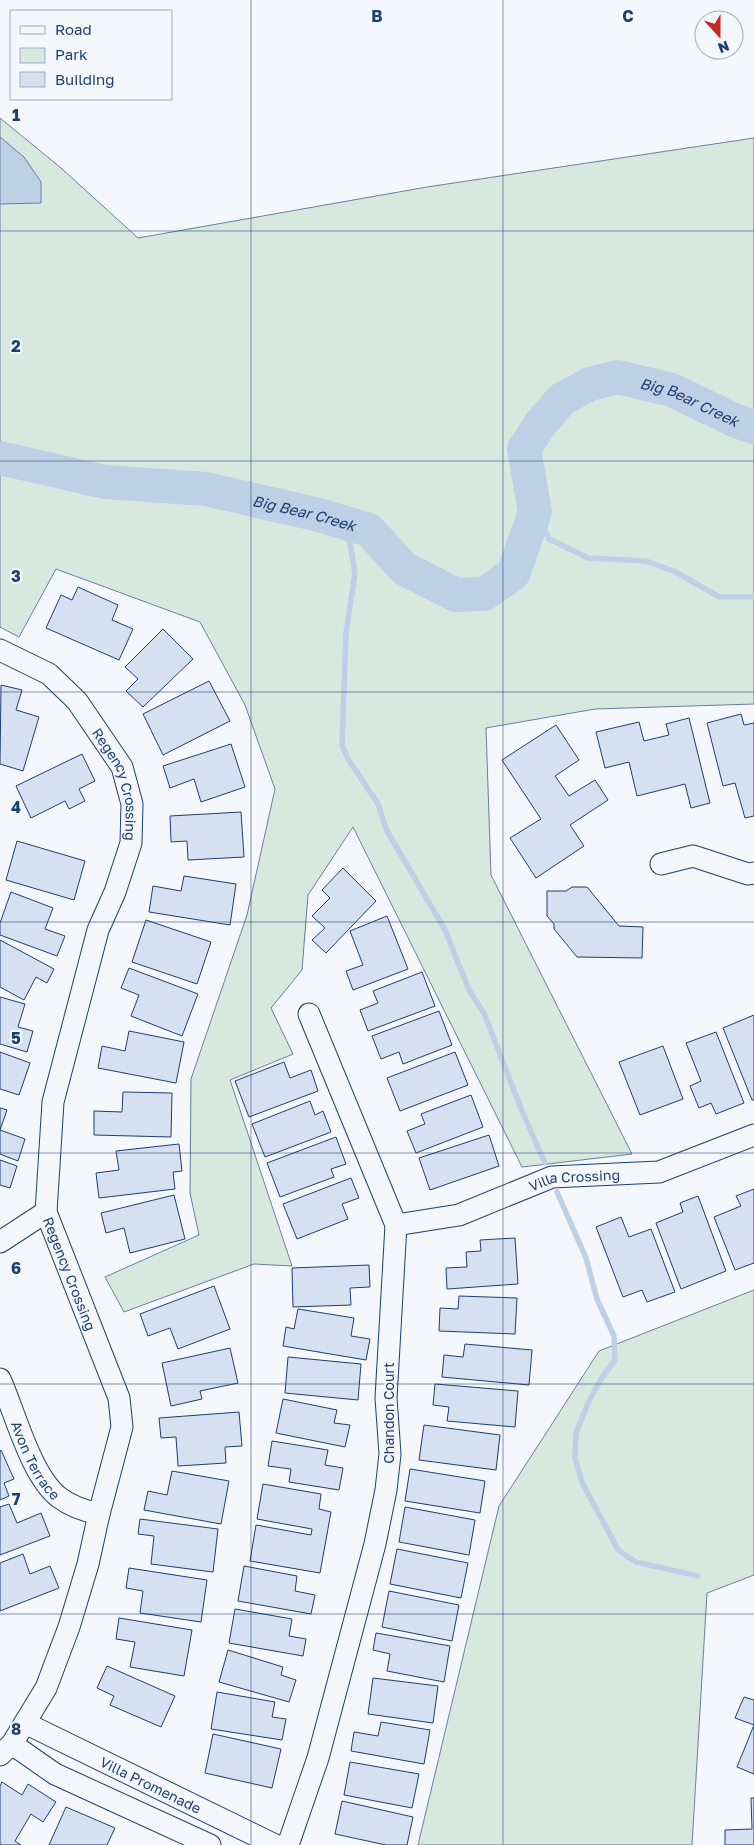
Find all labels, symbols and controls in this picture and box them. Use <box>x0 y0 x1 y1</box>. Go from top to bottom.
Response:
text: B <box>371 6 383 26</box>
text: C <box>622 6 634 26</box>
legend <box>10 10 172 100</box>
north arrow <box>694 10 744 60</box>
text: Road <box>55 20 92 38</box>
text: N <box>716 38 732 57</box>
text: Park <box>55 45 88 63</box>
text: Building <box>55 70 115 88</box>
text: 1 <box>12 105 20 125</box>
text: 2 <box>11 336 21 356</box>
water label: Big Bear Creek <box>638 374 743 431</box>
water label: Big Bear Creek <box>251 491 359 535</box>
text: 3 <box>11 566 21 586</box>
street label: Regency Crossing <box>89 724 140 841</box>
text: 4 <box>11 797 21 817</box>
text: 5 <box>11 1028 21 1048</box>
street label: Villa Crossing <box>526 1165 620 1194</box>
street label: Regency Crossing <box>40 1214 100 1333</box>
text: 6 <box>11 1258 21 1278</box>
street label: Chandon Court <box>380 1362 397 1464</box>
street label: Avon Terrace <box>8 1418 64 1503</box>
text: 7 <box>12 1489 21 1509</box>
text: 8 <box>11 1719 21 1739</box>
street label: Villa Promenade <box>98 1753 204 1816</box>

